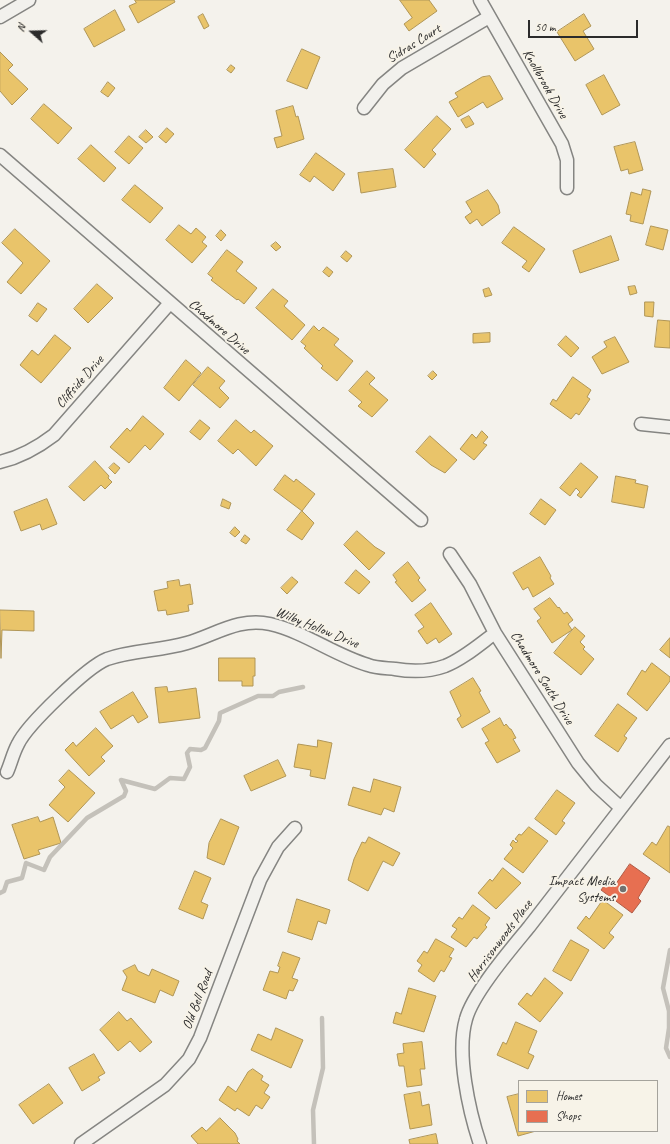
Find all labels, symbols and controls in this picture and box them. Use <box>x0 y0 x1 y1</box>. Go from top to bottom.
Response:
north arrow <box>12 12 52 52</box>
scale bar <box>530 12 640 38</box>
text: 50 m <box>535 19 555 35</box>
street label: Sidras Court <box>384 21 444 67</box>
text: N <box>13 22 28 33</box>
street label: Knollbrook Drive <box>518 46 572 122</box>
street label: Chadmore Drive <box>185 296 253 358</box>
street label: Cliffside Drive <box>52 352 108 412</box>
street label: Wilby Hollow Drive <box>273 604 361 652</box>
street label: Chadmore South Drive <box>507 628 577 728</box>
place label: Impact Media Systems <box>548 873 615 906</box>
marker: Impact Media Systems <box>618 884 628 894</box>
street label: Harrisonwoods Place <box>464 897 536 985</box>
street label: Old Bell Road <box>179 968 217 1032</box>
legend <box>518 1080 658 1132</box>
text: Homes <box>556 1088 582 1104</box>
text: Shops <box>556 1108 581 1124</box>

